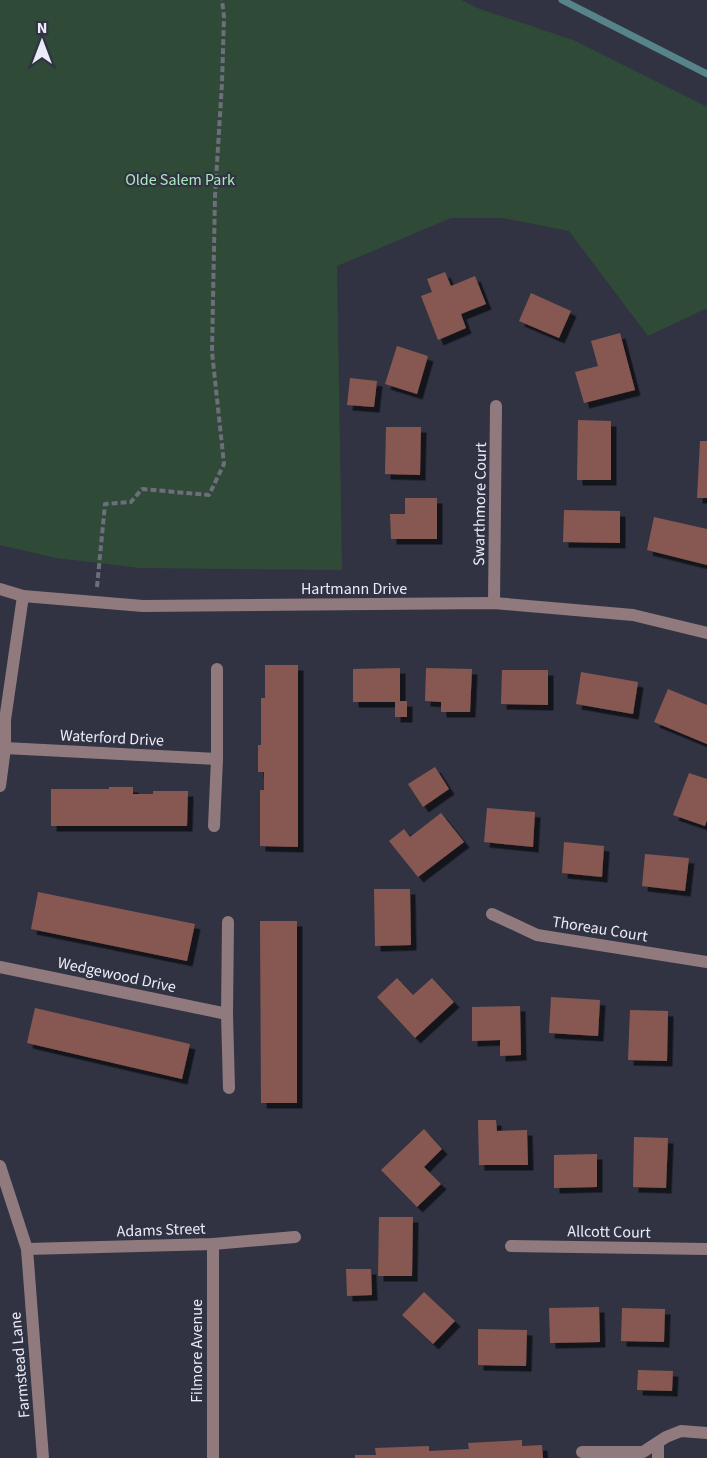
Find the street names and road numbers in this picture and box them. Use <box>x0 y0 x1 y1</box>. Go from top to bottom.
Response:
street label: Swarthmore Court <box>468 441 492 566</box>
street label: Hartmann Drive <box>301 578 407 600</box>
street label: Waterford Drive <box>59 724 165 752</box>
street label: Thoreau Court <box>550 911 650 947</box>
street label: Wedgewood Drive <box>55 952 178 998</box>
street label: Adams Street <box>116 1217 206 1243</box>
street label: Allcott Court <box>567 1220 651 1244</box>
street label: Filmore Avenue <box>186 1299 208 1403</box>
street label: Farmstead Lane <box>4 1311 36 1419</box>

